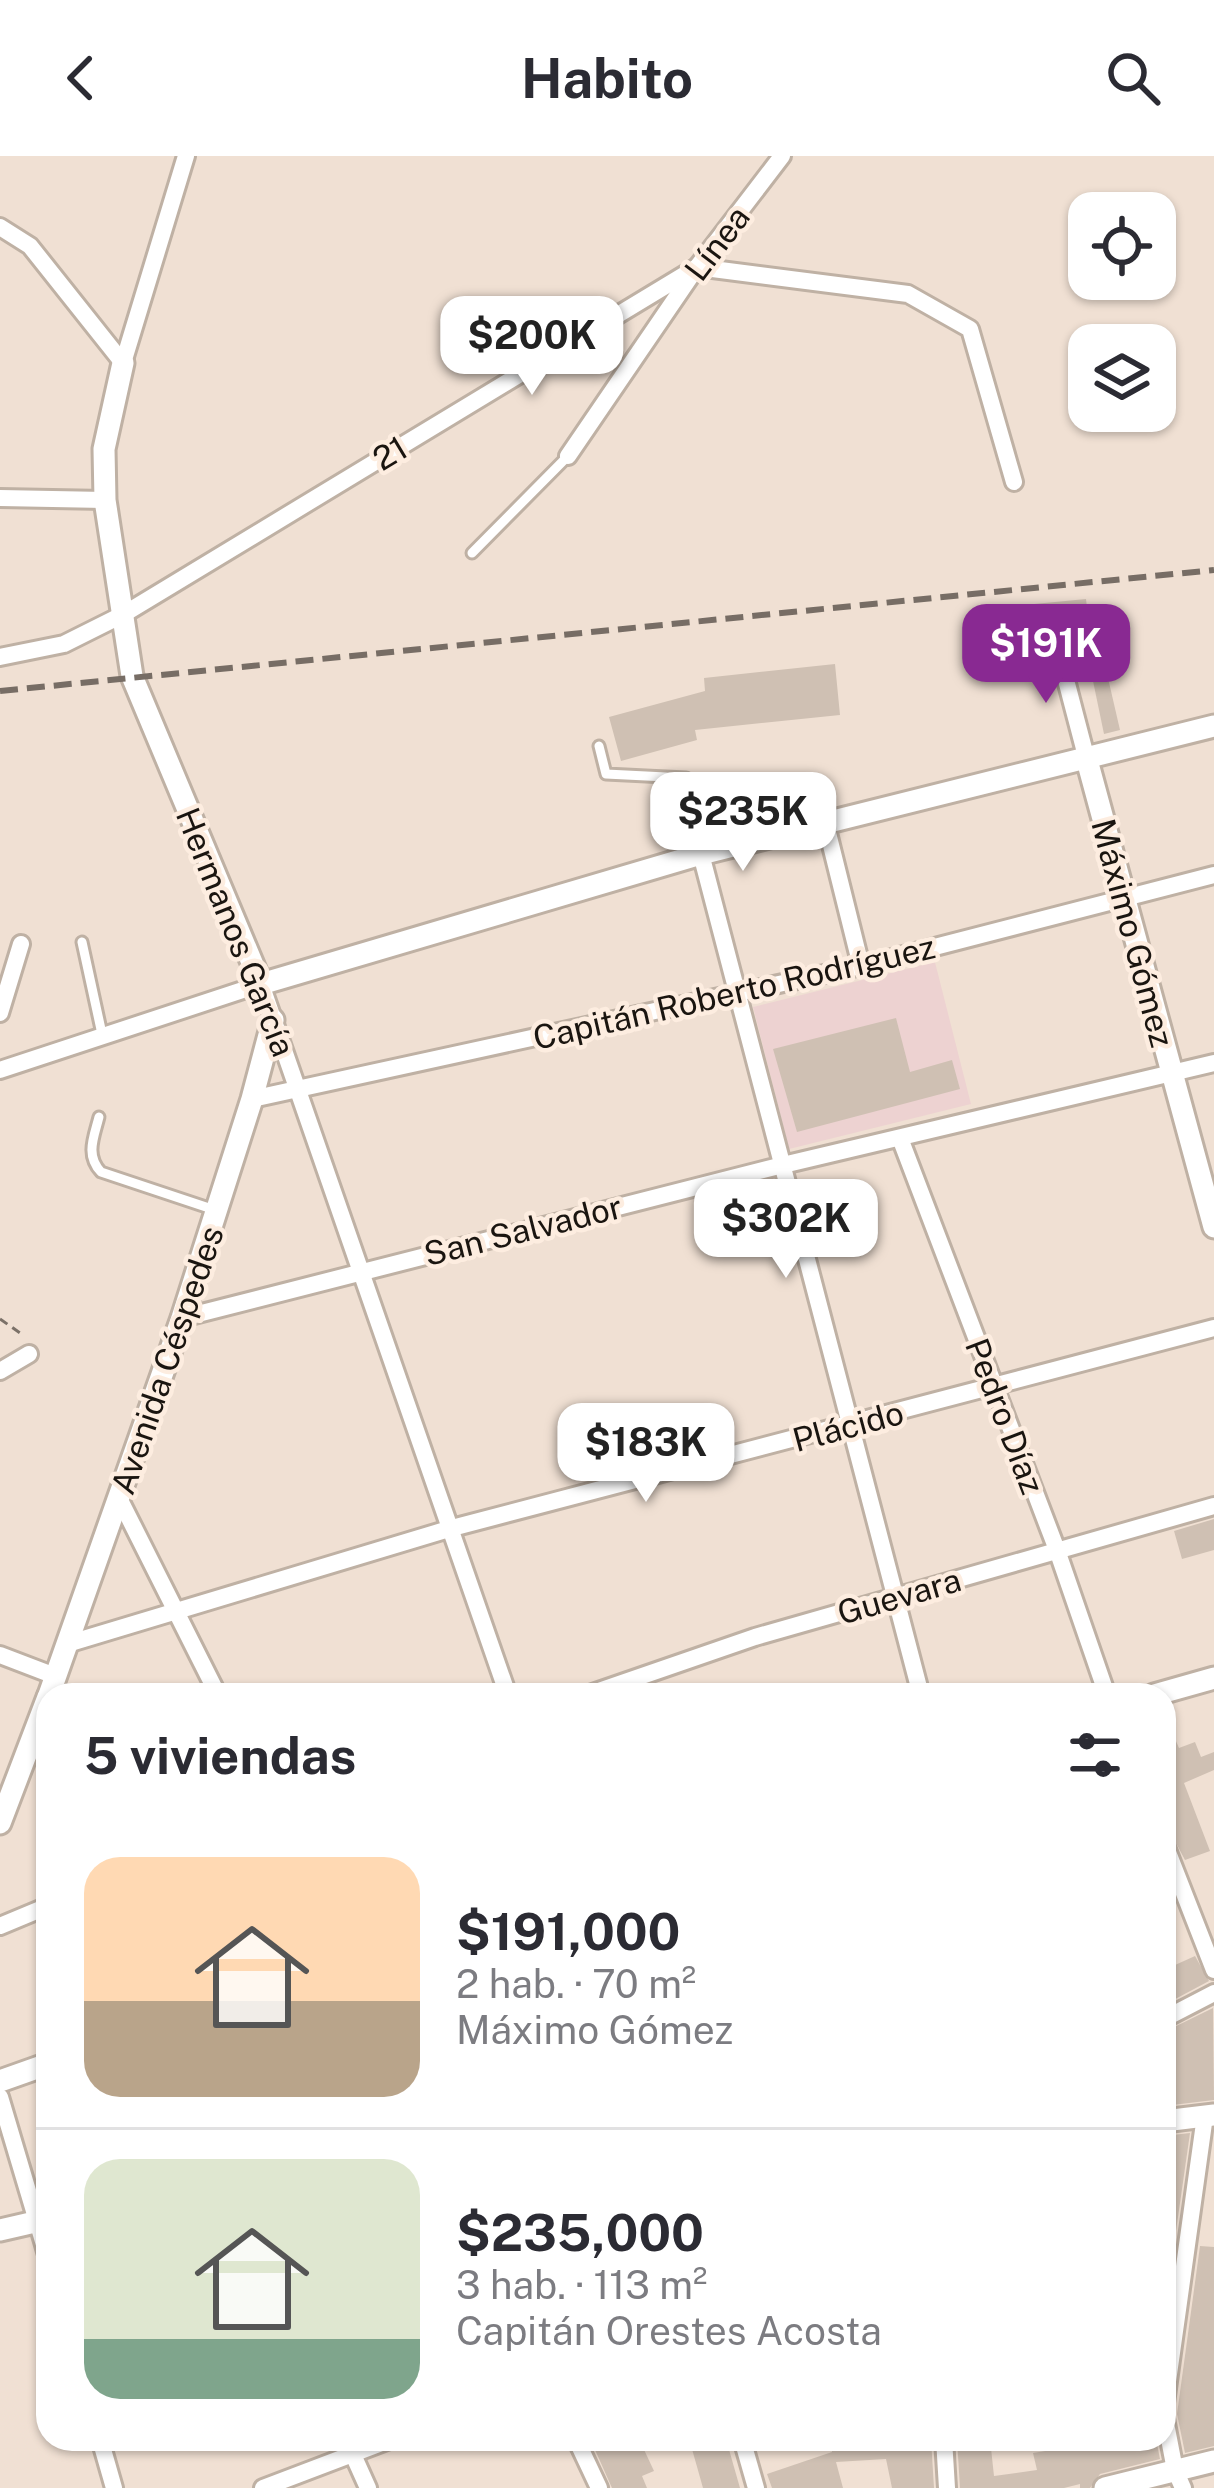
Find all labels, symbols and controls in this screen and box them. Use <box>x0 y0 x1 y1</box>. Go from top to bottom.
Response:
icon: back <box>48 45 114 111</box>
icon: search <box>1100 45 1166 111</box>
text: Habito <box>521 47 693 110</box>
map controls <box>1068 192 1176 432</box>
button: locate <box>1068 192 1176 300</box>
street label: Línea <box>677 198 757 288</box>
pin: $200K <box>448 296 616 398</box>
text: $200K <box>467 312 597 358</box>
button: layers <box>1068 324 1176 432</box>
street label: 21 <box>366 428 414 478</box>
pin: $191K <box>962 604 1130 706</box>
text: $191K <box>989 620 1103 666</box>
pin: $235K <box>659 772 827 874</box>
text: $235K <box>677 788 809 834</box>
street label: Hermanos García <box>169 802 303 1062</box>
street label: Máximo Gómez <box>1084 815 1182 1051</box>
street label: Capitán Roberto Rodríguez <box>529 927 939 1057</box>
pin: $302K <box>702 1179 870 1281</box>
street label: San Salvador <box>420 1187 626 1273</box>
text: $302K <box>721 1195 851 1241</box>
street label: Avenida Céspedes <box>103 1221 231 1499</box>
street label: Pedro Díaz <box>958 1333 1052 1499</box>
street label: Plácido <box>788 1393 908 1459</box>
pin: $183K <box>562 1403 730 1505</box>
text: $183K <box>584 1419 708 1465</box>
street label: Guevara <box>833 1560 965 1632</box>
icon: filters <box>1062 1722 1128 1788</box>
text: 5 viviendas <box>84 1726 356 1785</box>
text: $191,000 <box>456 1902 680 1961</box>
icon: home <box>180 1905 324 2049</box>
text: 2 hab. · 70 m² <box>456 1961 696 2007</box>
text: Máximo Gómez <box>456 2007 733 2053</box>
text: $235,000 <box>456 2203 704 2262</box>
icon: home <box>180 2207 324 2351</box>
text: 3 hab. · 113 m² <box>456 2262 707 2308</box>
text: Capitán Orestes Acosta <box>456 2308 882 2354</box>

